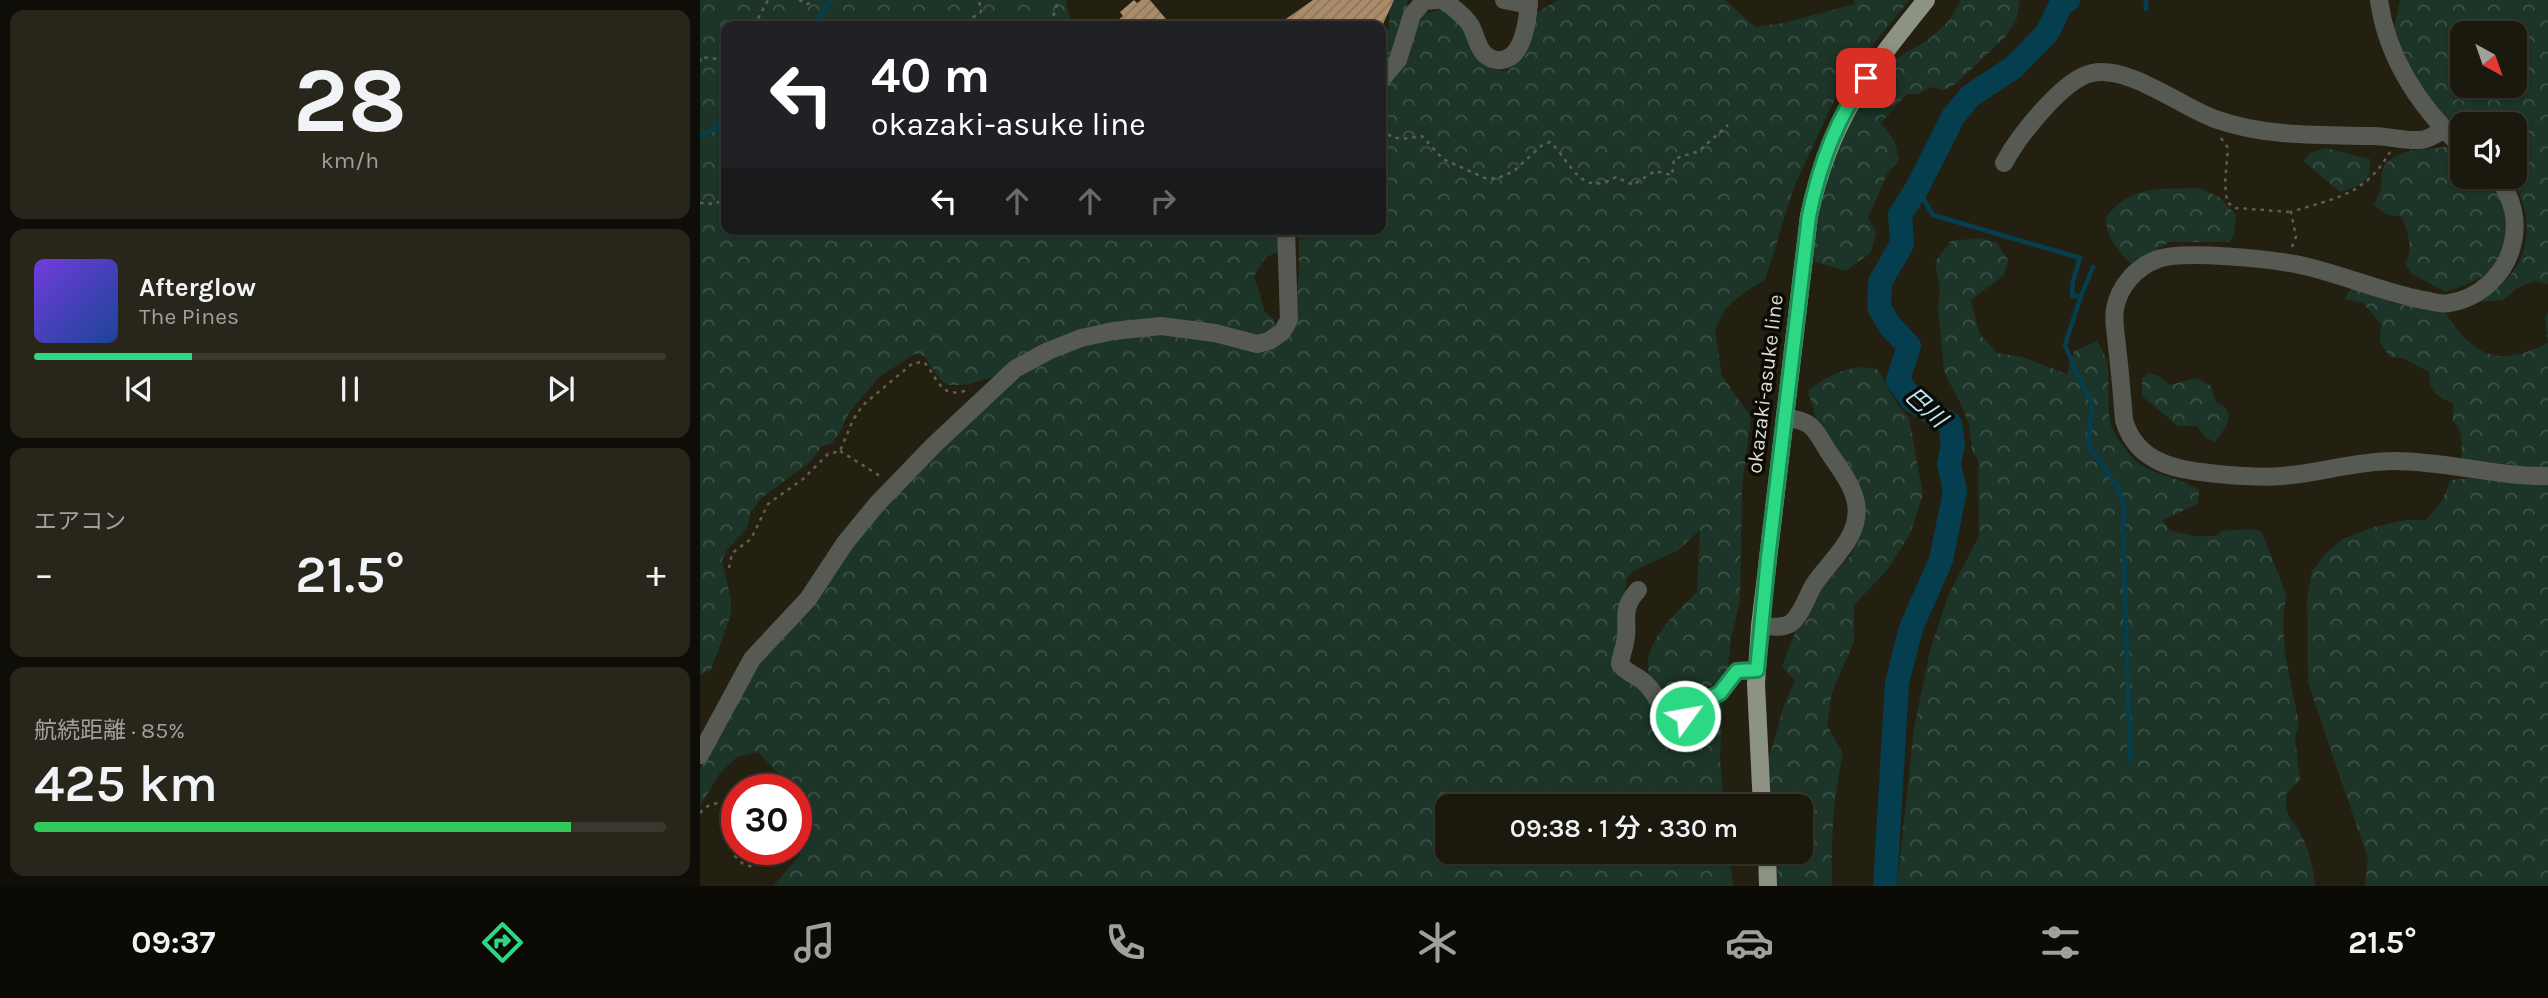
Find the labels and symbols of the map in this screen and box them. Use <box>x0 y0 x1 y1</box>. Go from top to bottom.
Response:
north arrow <box>2450 21 2527 98</box>
pin <box>1836 48 1896 108</box>
street label: okazaki-asuke line <box>1742 293 1788 475</box>
water label: 巴川 <box>1900 382 1954 435</box>
position arrow <box>1648 679 1722 753</box>
speed limit sign: 30 <box>721 774 812 865</box>

